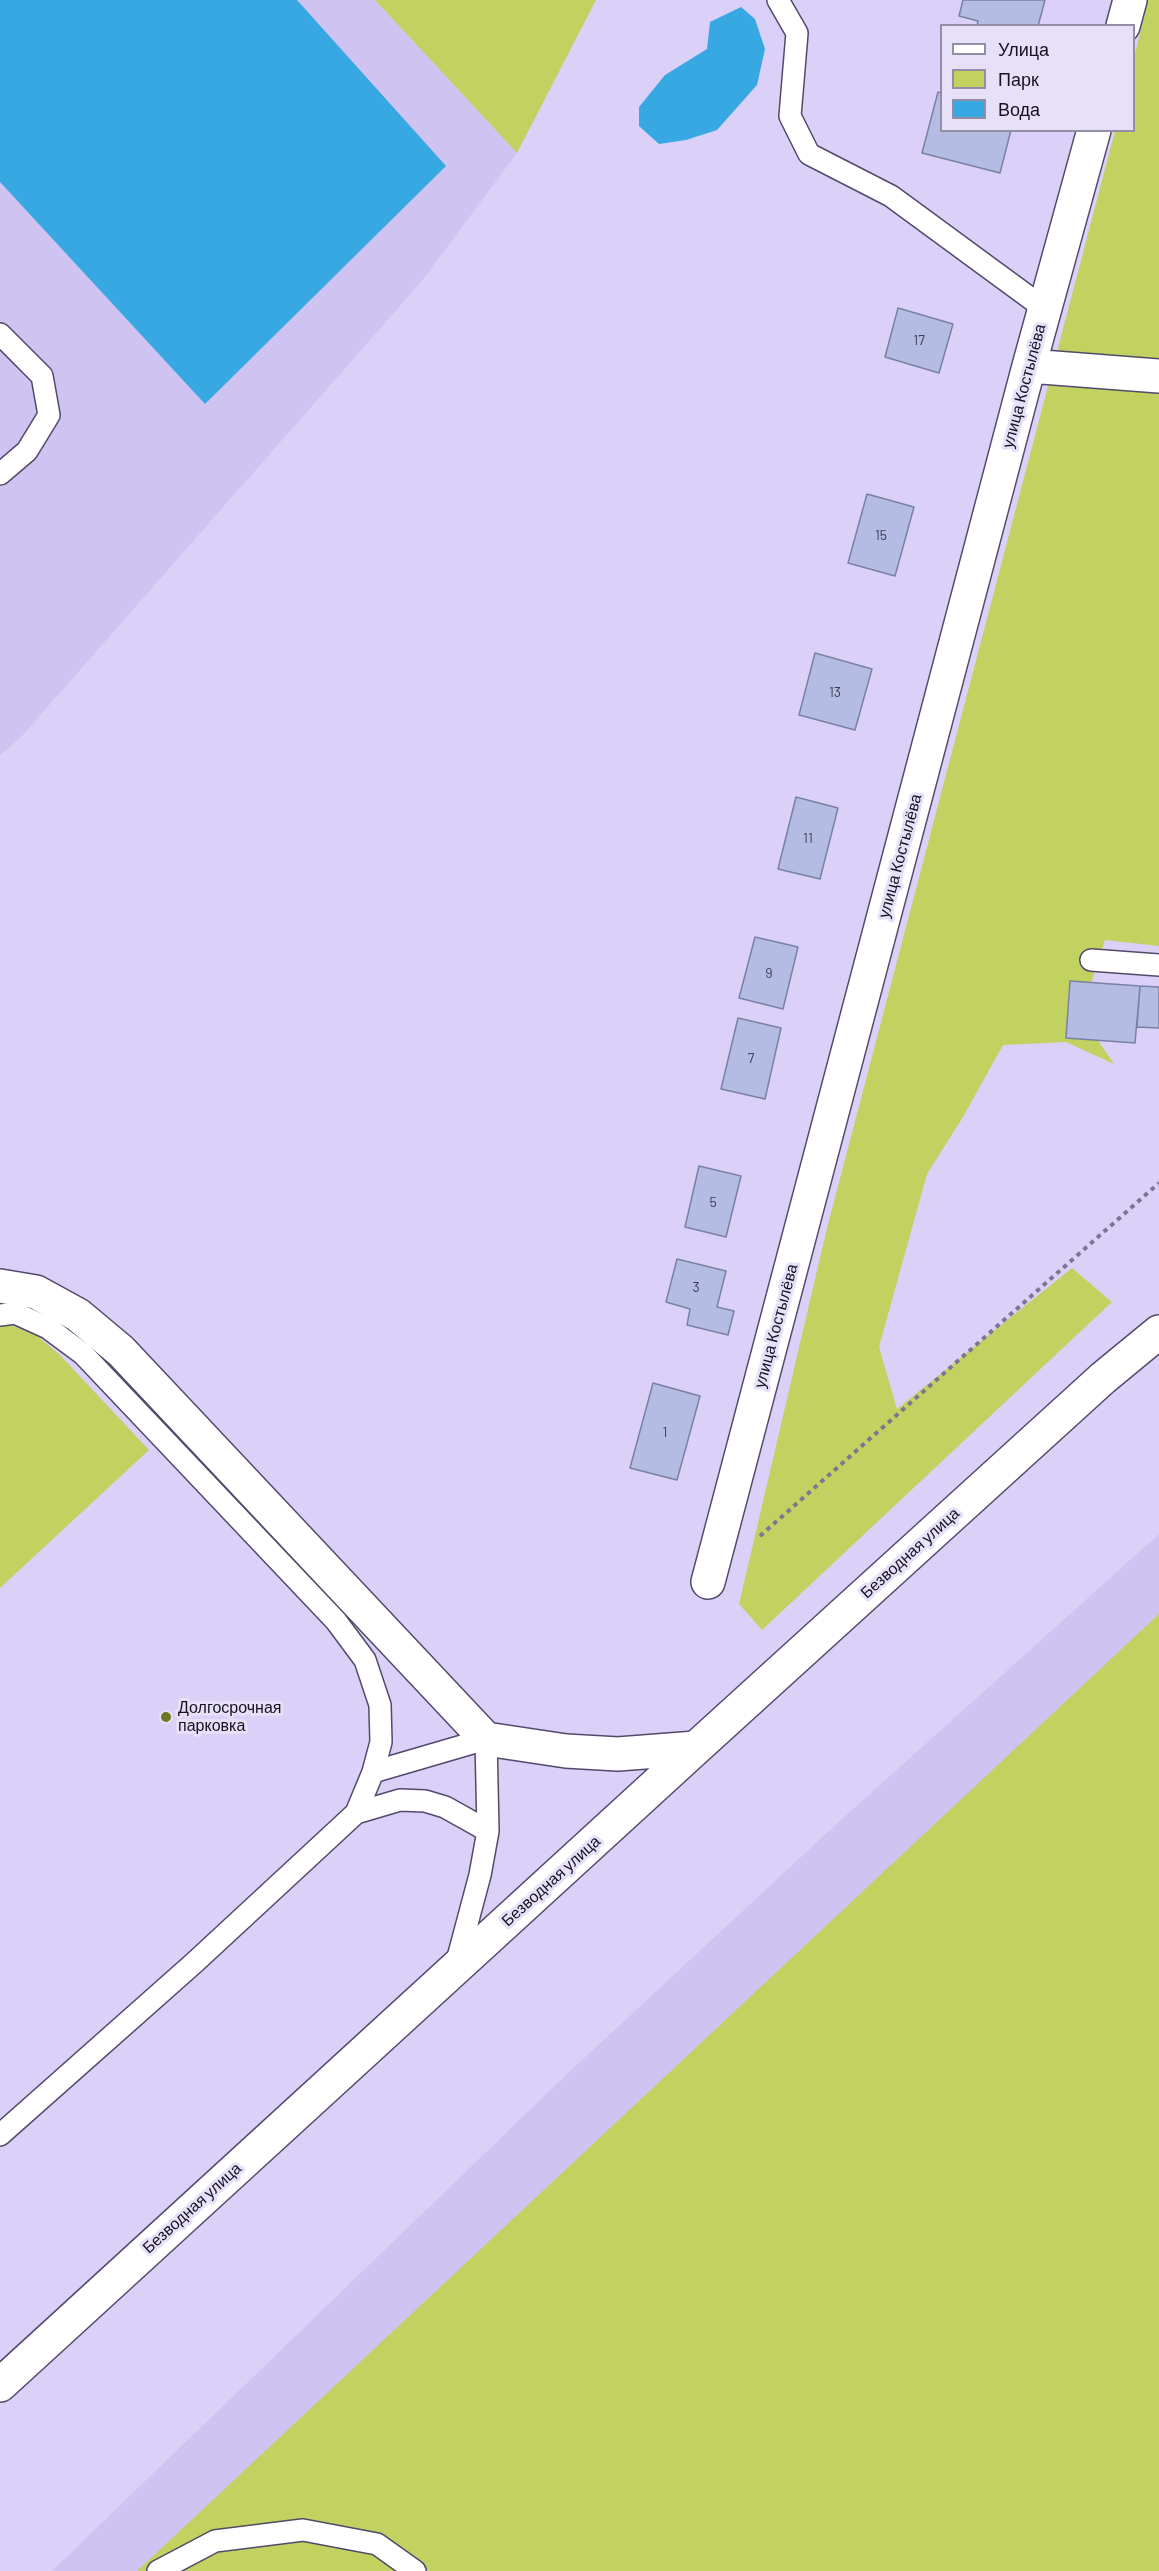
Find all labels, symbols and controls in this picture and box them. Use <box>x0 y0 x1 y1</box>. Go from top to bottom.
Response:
legend <box>940 24 1135 132</box>
text: Улица <box>998 38 1049 60</box>
text: Парк <box>998 68 1039 90</box>
text: Вода <box>998 98 1040 120</box>
street label: улица Костылёва <box>998 322 1050 450</box>
house number: 17 <box>913 332 925 348</box>
house number: 15 <box>875 527 887 543</box>
house number: 13 <box>829 684 841 700</box>
street label: улица Костылёва <box>874 792 926 920</box>
house number: 11 <box>803 830 813 846</box>
house number: 9 <box>765 965 773 981</box>
house number: 7 <box>748 1050 754 1066</box>
house number: 5 <box>709 1194 717 1210</box>
street label: улица Костылёва <box>750 1262 802 1390</box>
house number: 3 <box>692 1279 700 1295</box>
house number: 1 <box>663 1424 667 1440</box>
street label: Безводная улица <box>857 1504 963 1602</box>
place label: Долгосрочная парковка <box>178 1698 281 1736</box>
marker: Долгосрочная парковка <box>159 1710 173 1724</box>
street label: Безводная улица <box>498 1832 604 1930</box>
street label: Безводная улица <box>139 2159 245 2257</box>

